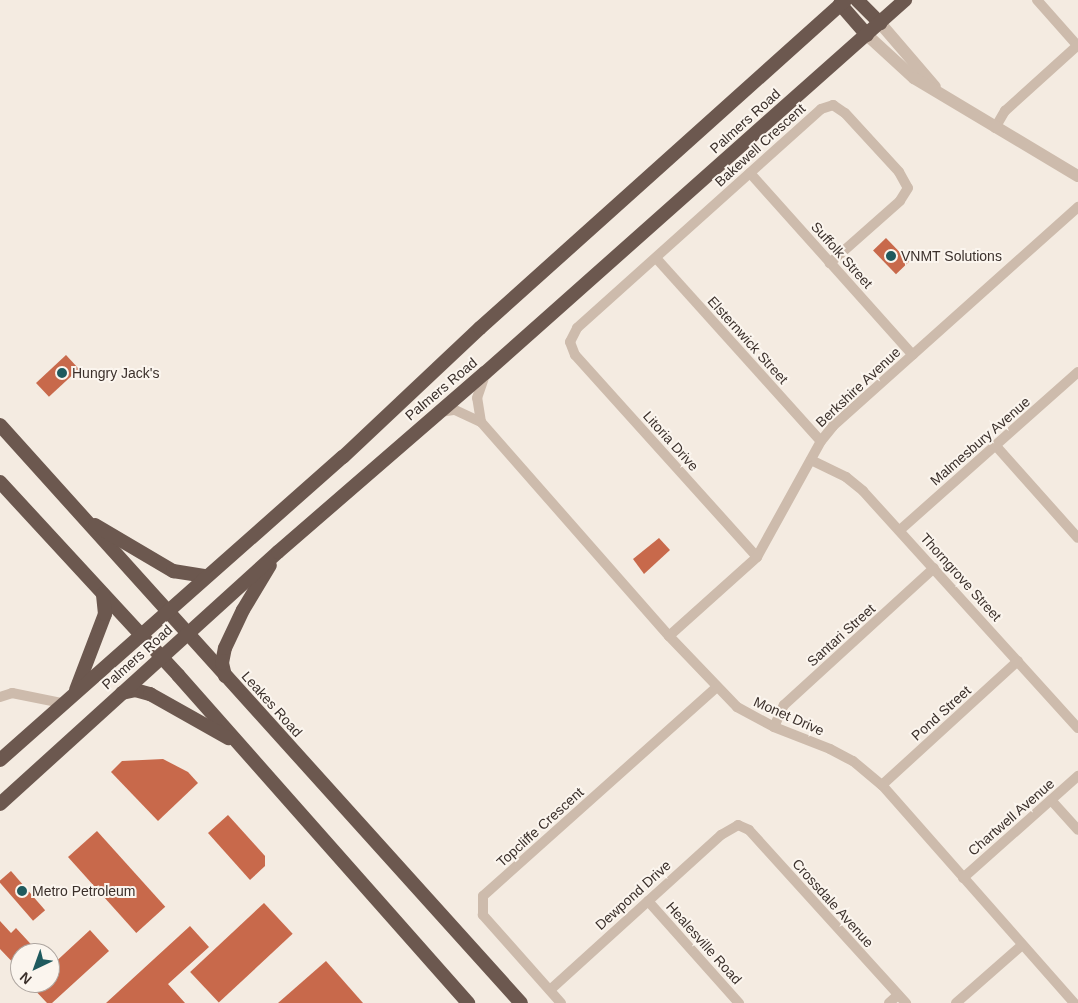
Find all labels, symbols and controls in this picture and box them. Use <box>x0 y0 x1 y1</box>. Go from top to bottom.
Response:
street label: Palmers Road <box>706 85 784 157</box>
street label: Bakewell Crescent <box>711 100 809 190</box>
street label: Suffolk Street <box>808 218 876 292</box>
place label: VNMT Solutions <box>901 248 1002 264</box>
marker: VNMT Solutions <box>885 250 897 262</box>
street label: Elsternwick Street <box>704 293 792 387</box>
street label: Berkshire Avenue <box>812 343 904 431</box>
street label: Palmers Road <box>402 354 480 424</box>
place label: Hungry Jack's <box>72 365 159 381</box>
marker: Hungry Jack's <box>56 367 68 379</box>
street label: Malmesbury Avenue <box>926 393 1034 489</box>
street label: Litoria Drive <box>640 408 702 474</box>
street label: Thorngrove Street <box>917 529 1005 625</box>
street label: Santari Street <box>804 600 878 670</box>
street label: Palmers Road <box>98 621 176 693</box>
street label: Leakes Road <box>238 668 306 740</box>
street label: Pond Street <box>908 682 974 744</box>
street label: Monet Drive <box>751 693 827 739</box>
street label: Chartwell Avenue <box>964 775 1058 859</box>
street label: Topcliffe Crescent <box>493 784 587 870</box>
street label: Crossdale Avenue <box>789 855 877 951</box>
street label: Dewpond Drive <box>592 857 674 933</box>
place label: Metro Petroleum <box>32 883 135 899</box>
marker: Metro Petroleum <box>16 885 28 897</box>
street label: Healesville Road <box>663 898 745 988</box>
north arrow <box>10 943 60 993</box>
text: N <box>17 969 35 988</box>

